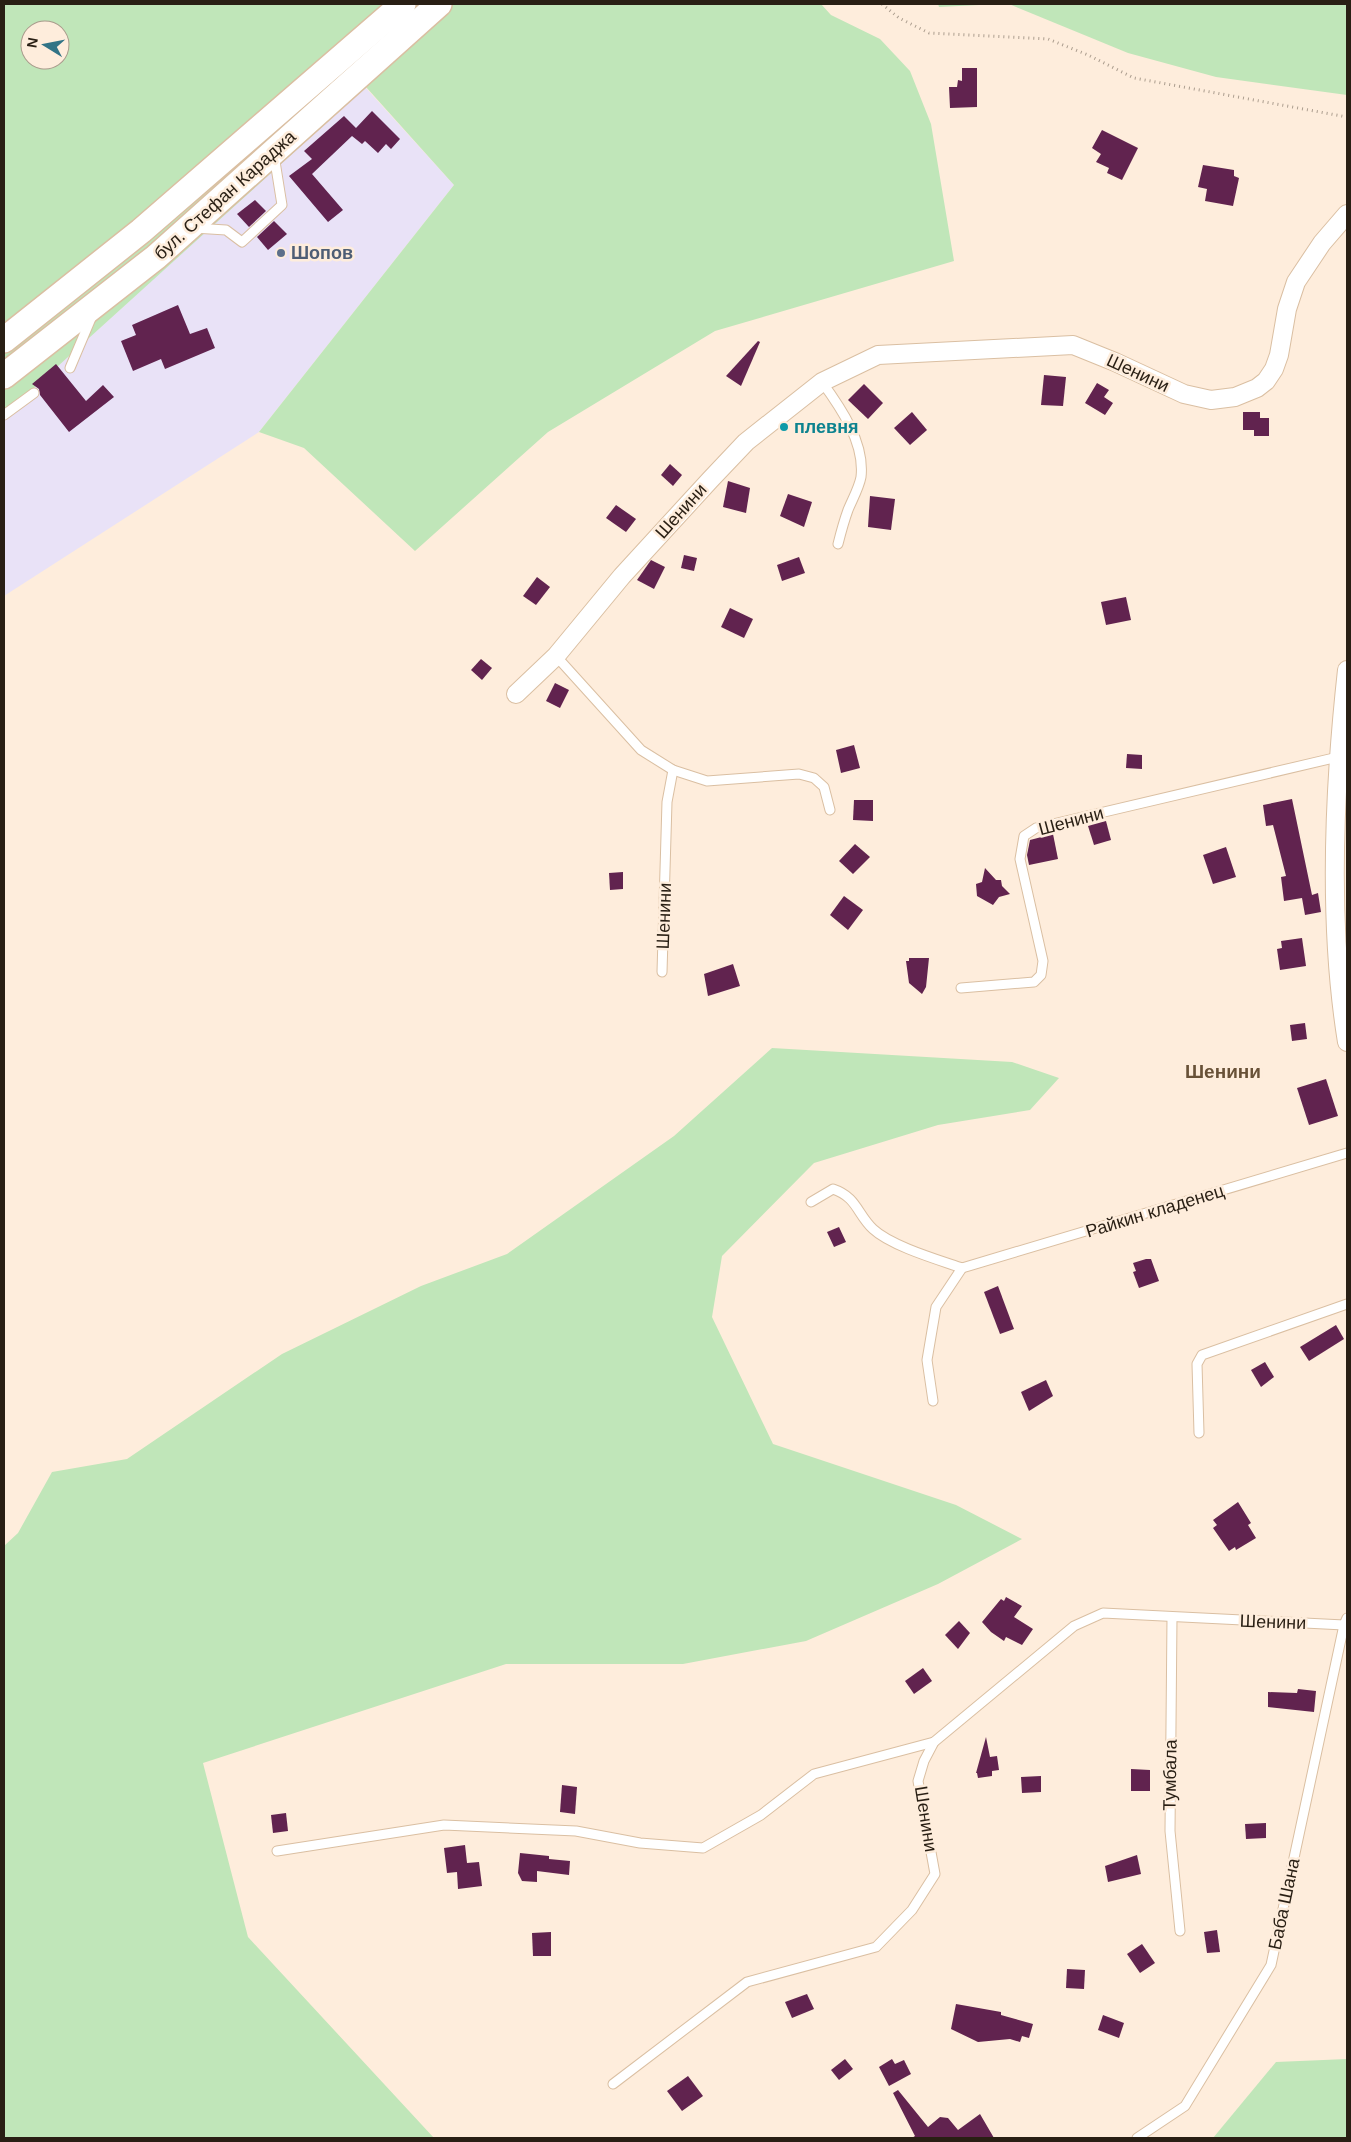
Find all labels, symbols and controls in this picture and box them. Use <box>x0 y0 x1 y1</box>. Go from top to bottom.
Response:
north arrow <box>20 20 70 70</box>
text: N <box>23 36 41 49</box>
street label: бул. Стефан Караджа <box>150 126 300 264</box>
place label: Шопов <box>291 243 353 263</box>
marker: Шопов <box>275 247 287 259</box>
street label: Шенини <box>1104 350 1172 396</box>
place label: плевня <box>794 417 859 437</box>
marker: плевня <box>778 421 790 433</box>
street label: Шенини <box>651 480 711 542</box>
street label: Шенини <box>1036 803 1106 839</box>
street label: Шенини <box>653 882 675 950</box>
district label: Шенини <box>1185 1061 1261 1082</box>
street label: Райкин кладенец <box>1083 1180 1227 1242</box>
street label: Шенини <box>1239 1611 1307 1633</box>
street label: Тумбала <box>1159 1738 1181 1811</box>
street label: Шенини <box>911 1785 941 1853</box>
street label: Баба Шана <box>1265 1855 1304 1952</box>

